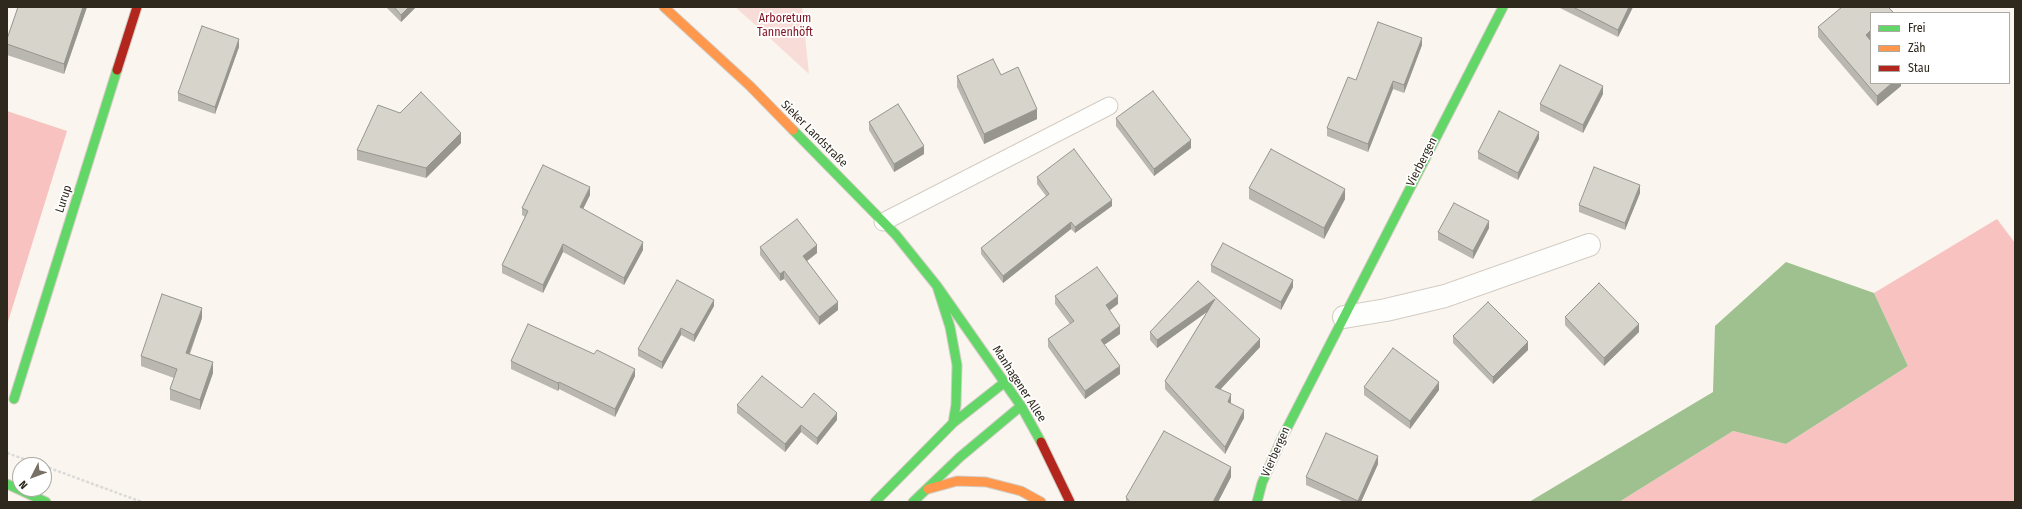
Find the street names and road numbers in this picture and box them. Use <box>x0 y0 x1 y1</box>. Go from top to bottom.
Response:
street label: Sieker Landstraße <box>778 98 850 170</box>
street label: Vierbergen <box>1403 135 1441 189</box>
street label: Lurup <box>53 183 75 215</box>
street label: Manhagener Allee <box>989 343 1049 425</box>
street label: Vierbergen <box>1259 425 1293 479</box>

